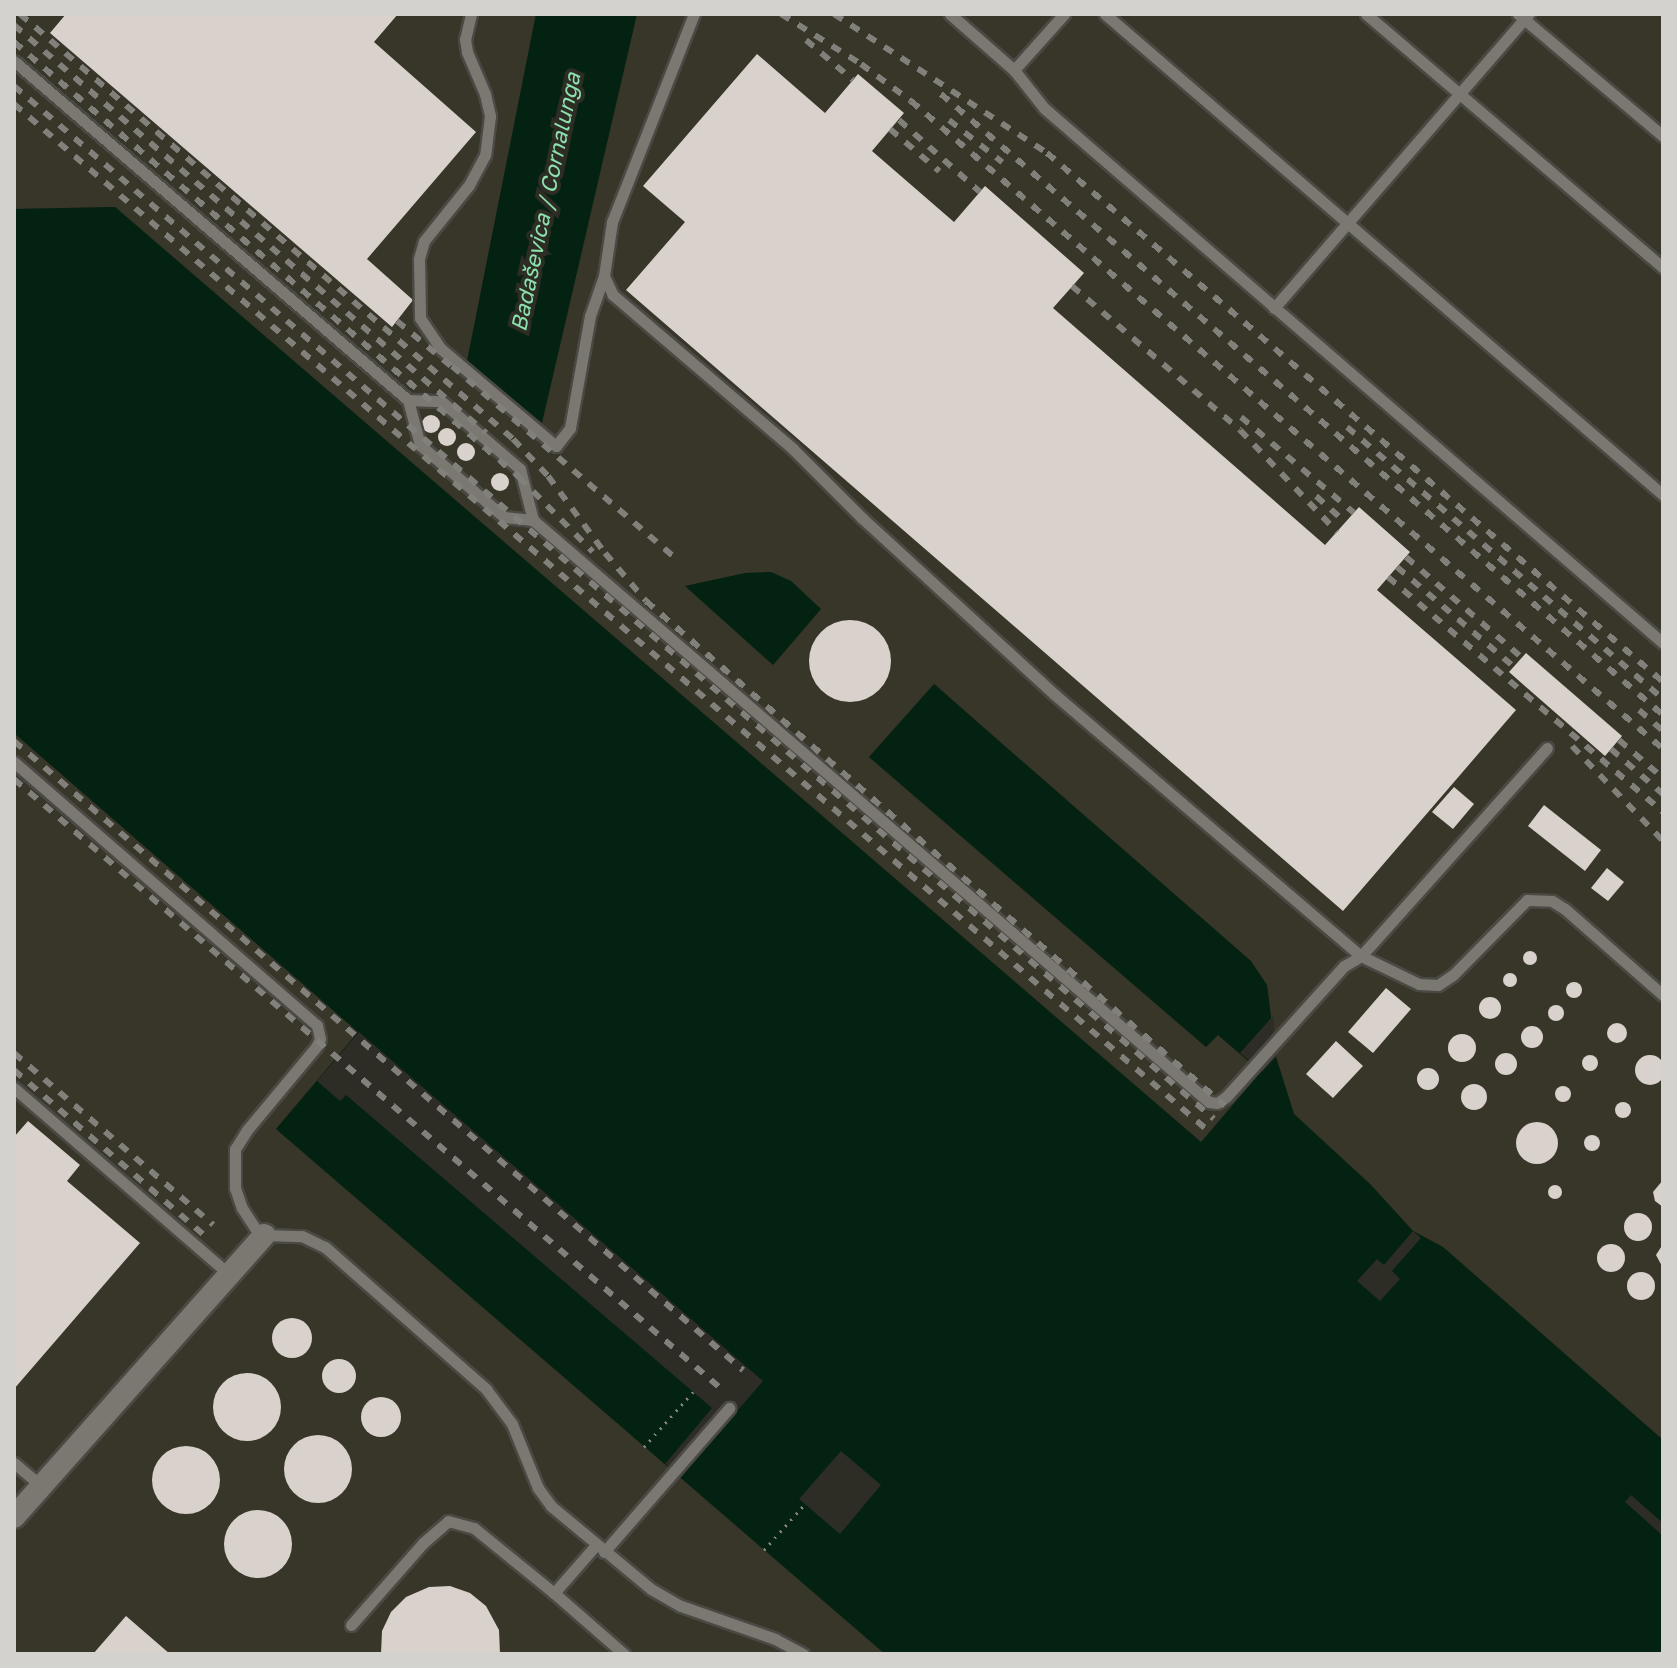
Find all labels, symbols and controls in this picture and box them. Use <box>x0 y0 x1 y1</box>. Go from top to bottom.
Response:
water label: Badaševica / Cornalunga <box>505 70 585 334</box>

